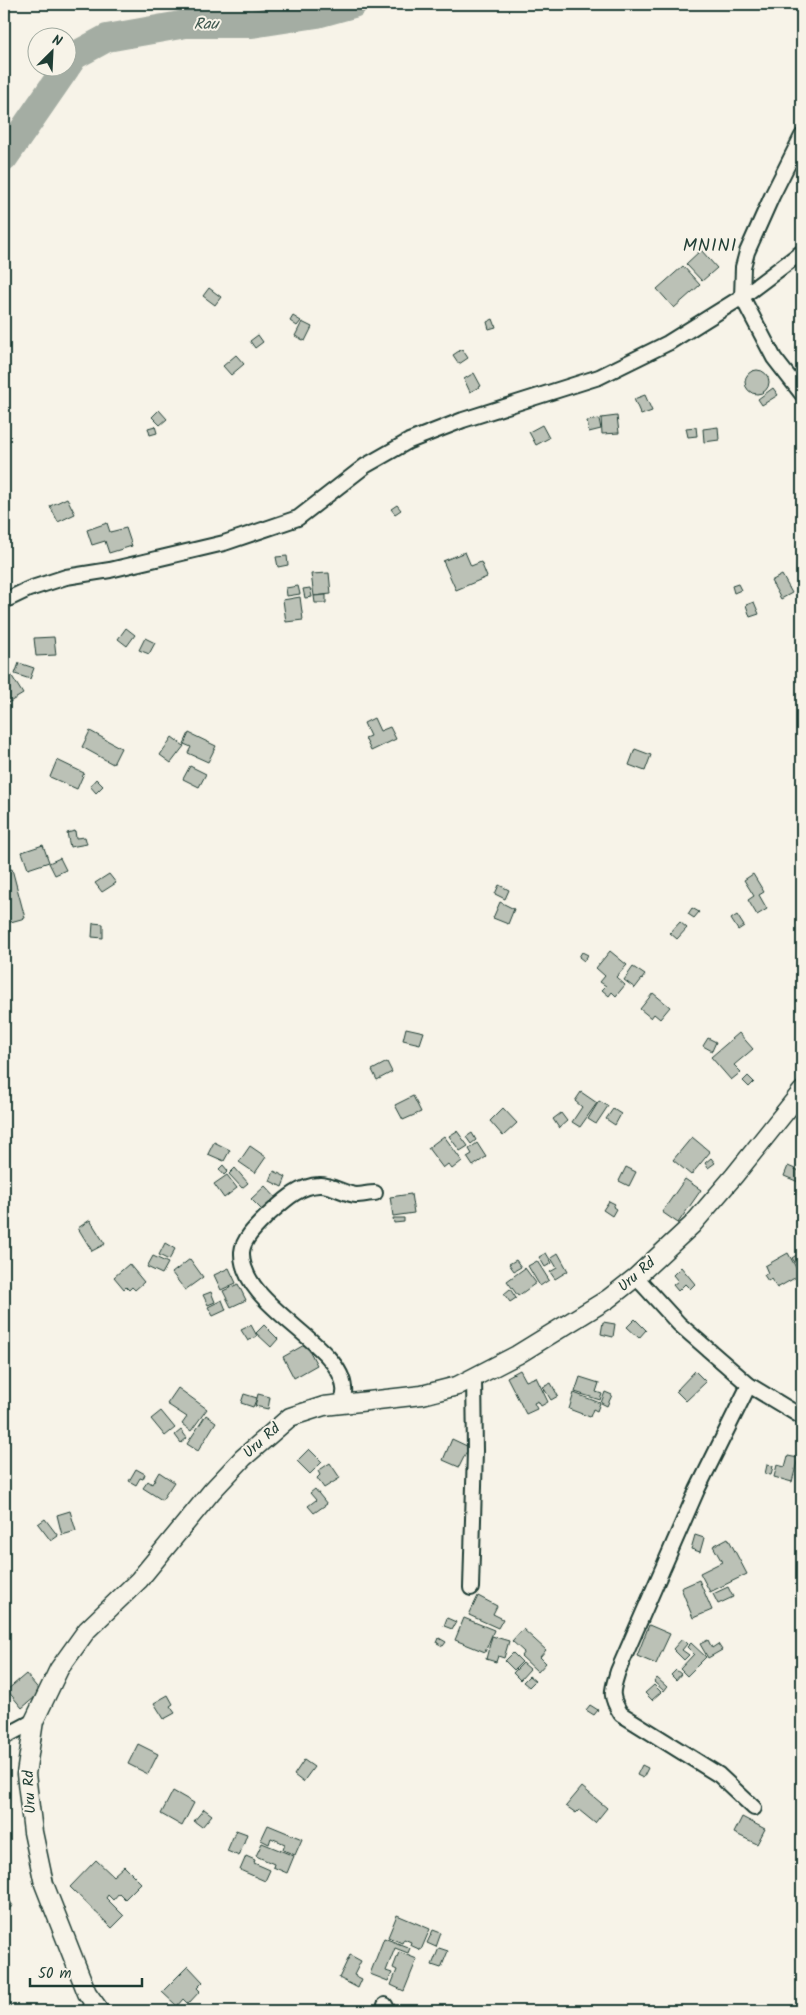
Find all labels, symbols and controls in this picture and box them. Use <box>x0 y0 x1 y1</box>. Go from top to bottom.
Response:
water label: Rau <box>194 12 221 37</box>
north arrow <box>28 28 78 78</box>
text: N <box>48 29 66 53</box>
district label: MNINI <box>683 232 737 261</box>
street label: Uru Rd <box>613 1251 662 1298</box>
street label: Uru Rd <box>238 1417 287 1464</box>
street label: Uru Rd <box>17 1769 43 1814</box>
scale bar <box>30 1955 142 1987</box>
text: 50 m <box>38 1962 72 1986</box>

